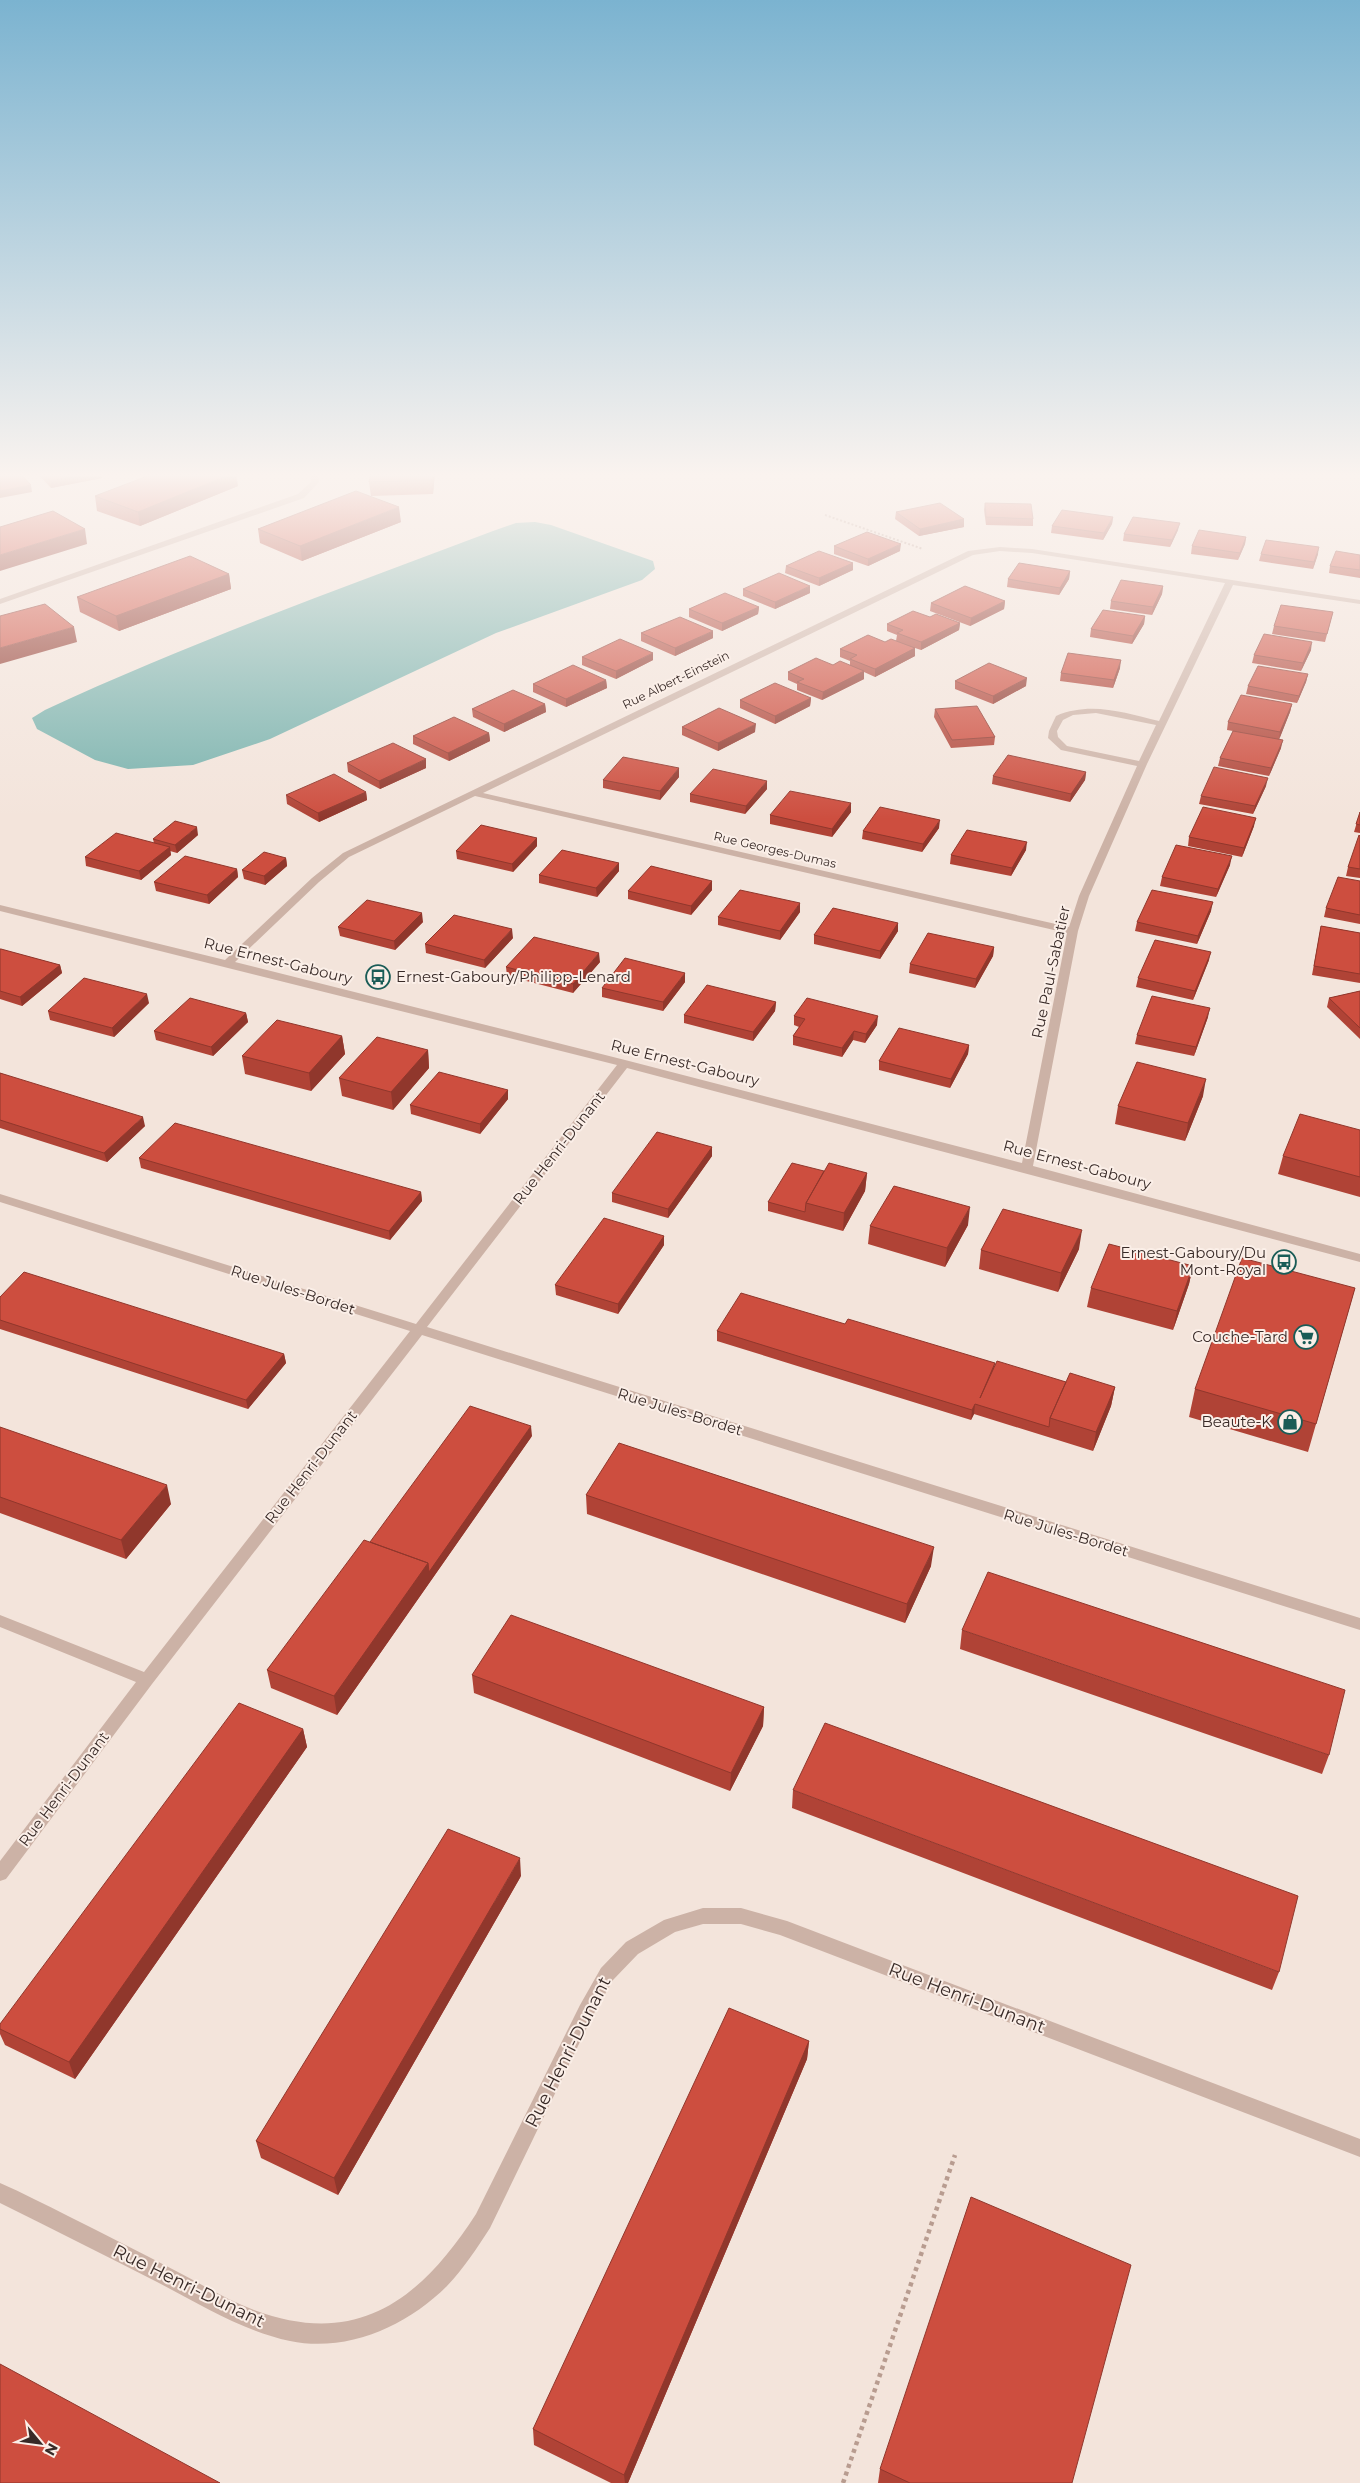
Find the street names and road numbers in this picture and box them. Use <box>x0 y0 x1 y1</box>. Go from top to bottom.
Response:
street label: Rue Albert-Einstein <box>620 647 732 712</box>
street label: Rue Georges-Dumas <box>712 828 838 871</box>
street label: Rue Paul-Sabatier <box>1027 904 1074 1040</box>
street label: Rue Ernest-Gaboury <box>202 933 355 988</box>
street label: Rue Ernest-Gaboury <box>609 1035 762 1090</box>
street label: Rue Henri-Dunant <box>508 1087 609 1208</box>
street label: Rue Ernest-Gaboury <box>1001 1136 1154 1194</box>
street label: Rue Jules-Bordet <box>229 1260 358 1319</box>
street label: Rue Jules-Bordet <box>615 1384 745 1440</box>
street label: Rue Henri-Dunant <box>260 1406 361 1527</box>
street label: Rue Jules-Bordet <box>1001 1505 1131 1561</box>
street label: Rue Henri-Dunant <box>14 1728 113 1850</box>
street label: Rue Henri-Dunant <box>885 1958 1049 2038</box>
street label: Rue Henri-Dunant <box>520 1973 616 2131</box>
street label: Rue Henri-Dunant <box>109 2240 269 2332</box>

